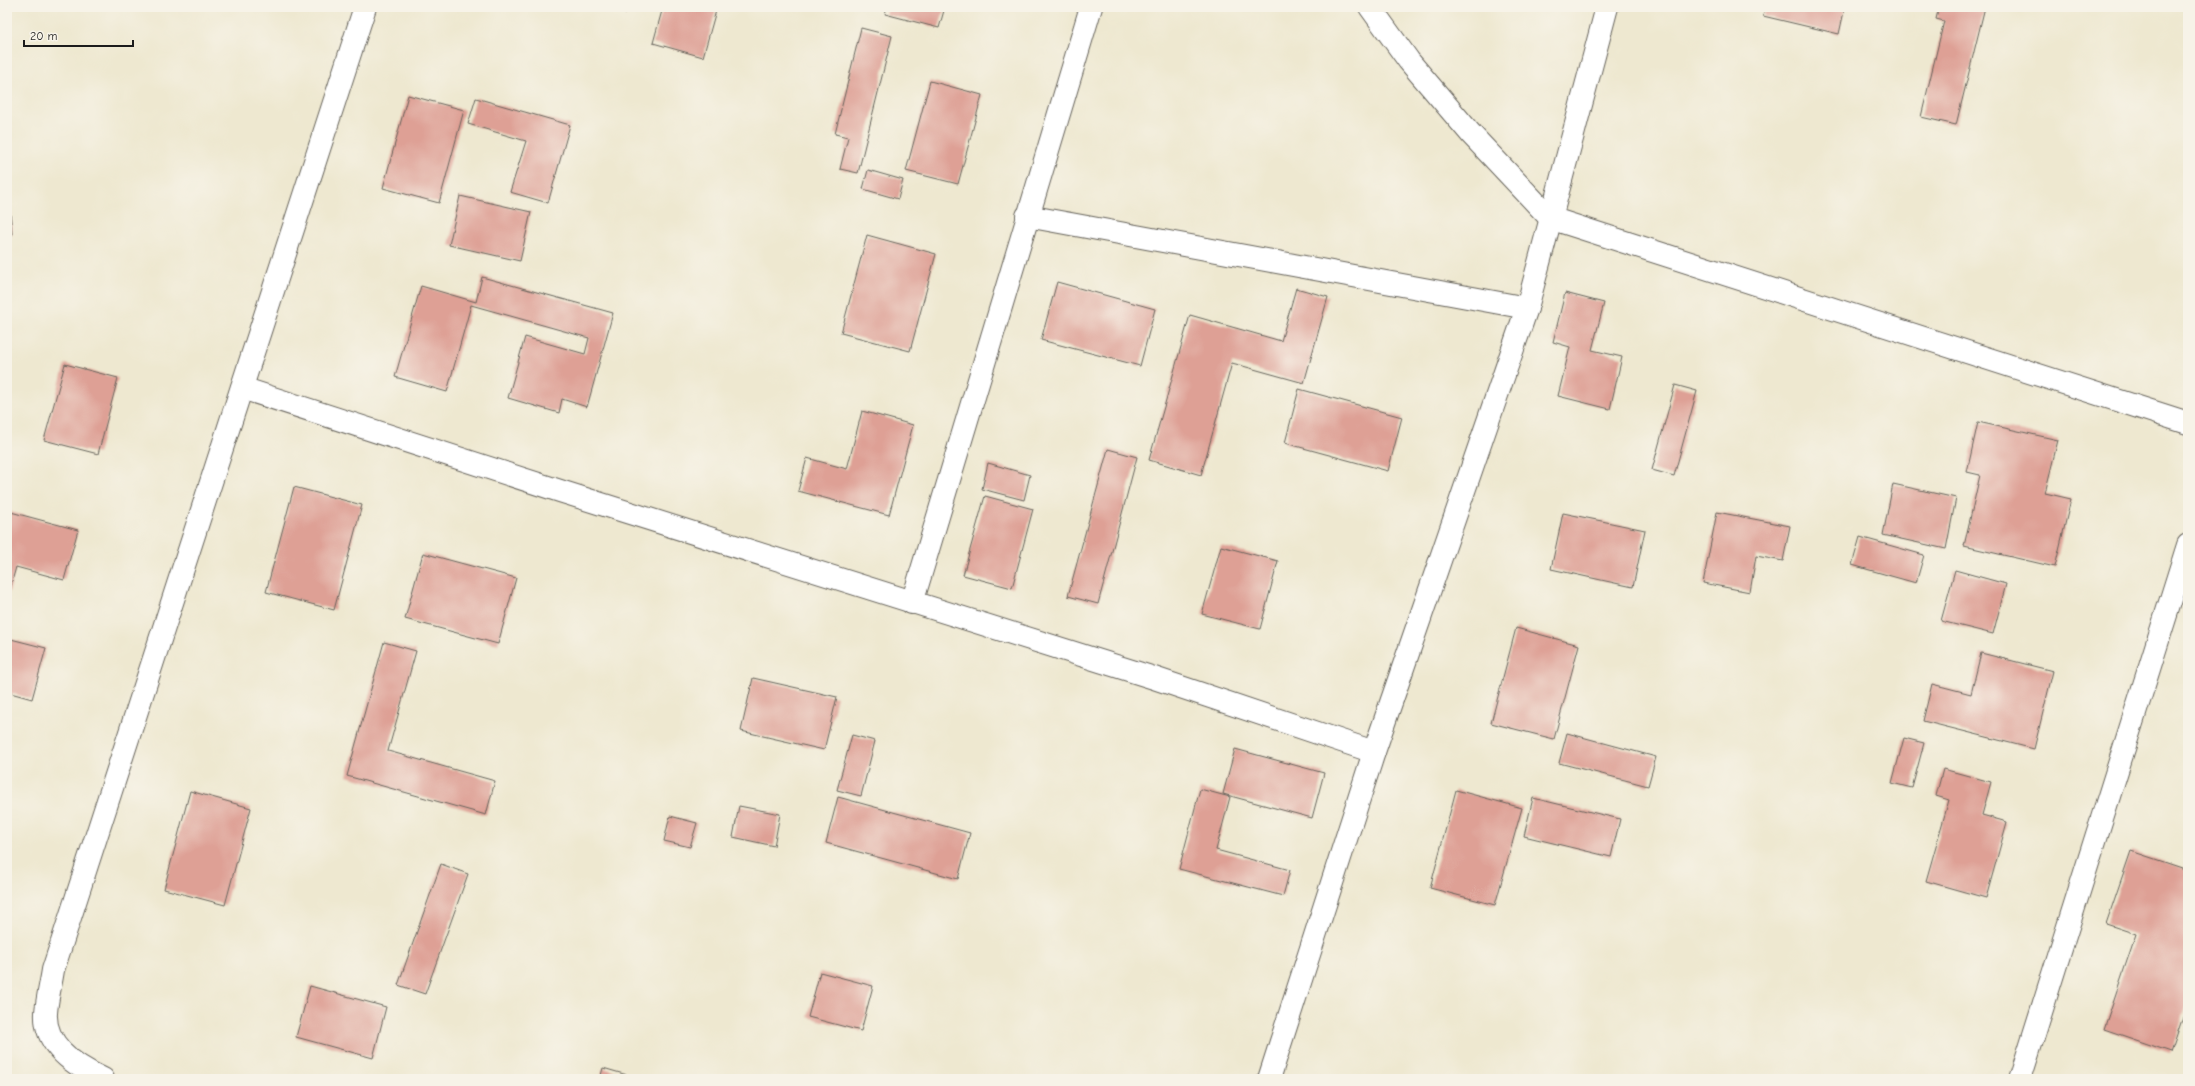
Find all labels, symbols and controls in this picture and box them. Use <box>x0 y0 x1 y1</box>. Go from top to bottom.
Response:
scale bar <box>24 22 133 48</box>
text: 20 m <box>30 29 58 43</box>

